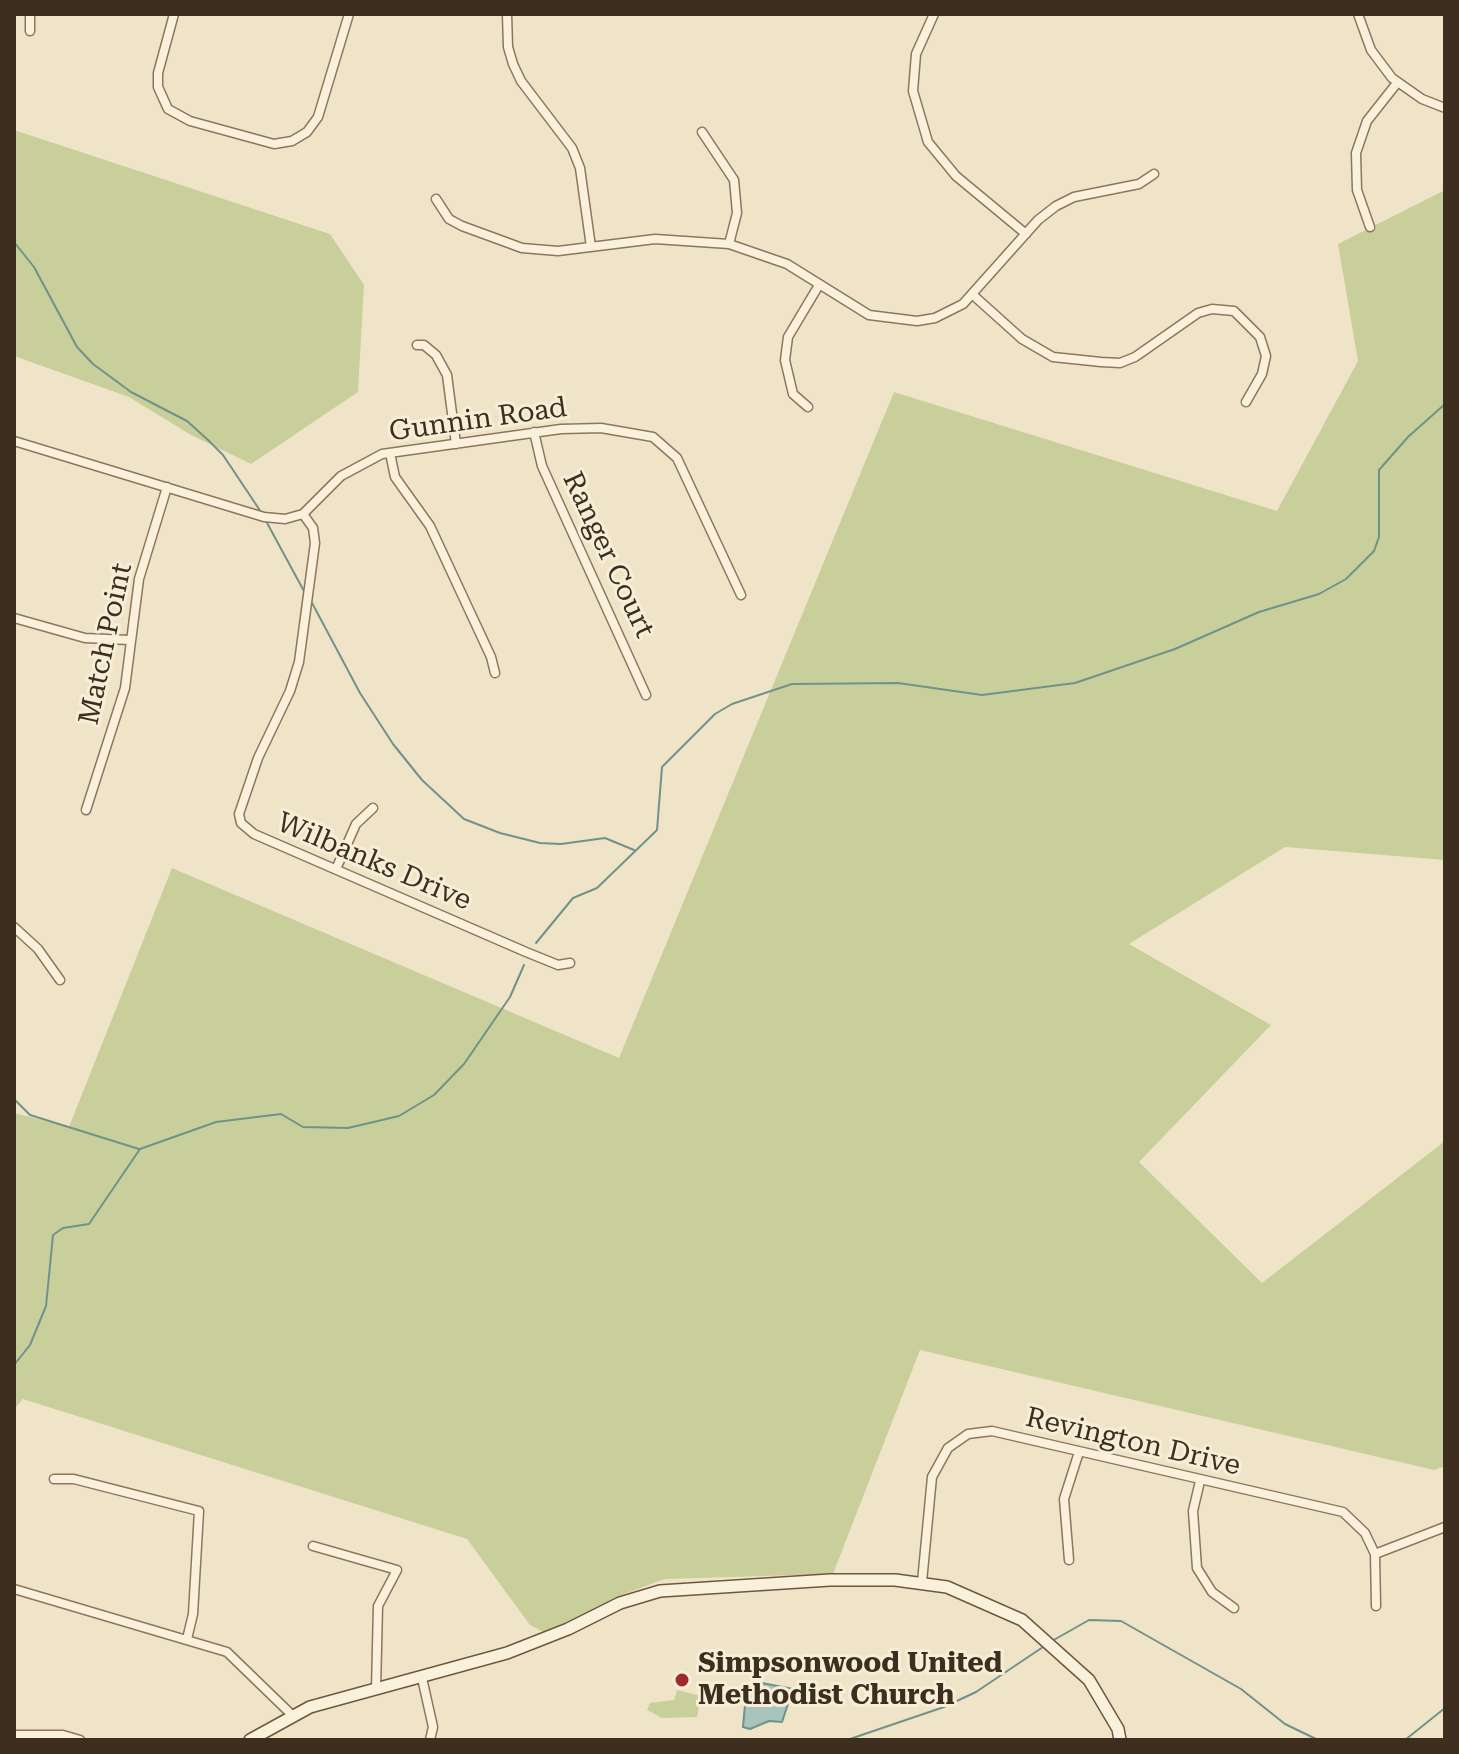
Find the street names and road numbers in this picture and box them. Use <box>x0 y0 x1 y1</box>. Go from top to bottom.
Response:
street label: Gunnin Road <box>387 391 569 449</box>
street label: Ranger Court <box>555 467 661 643</box>
street label: Match Point <box>72 560 140 728</box>
street label: Wilbanks Drive <box>272 806 476 918</box>
street label: Revington Drive <box>1022 1401 1244 1483</box>

